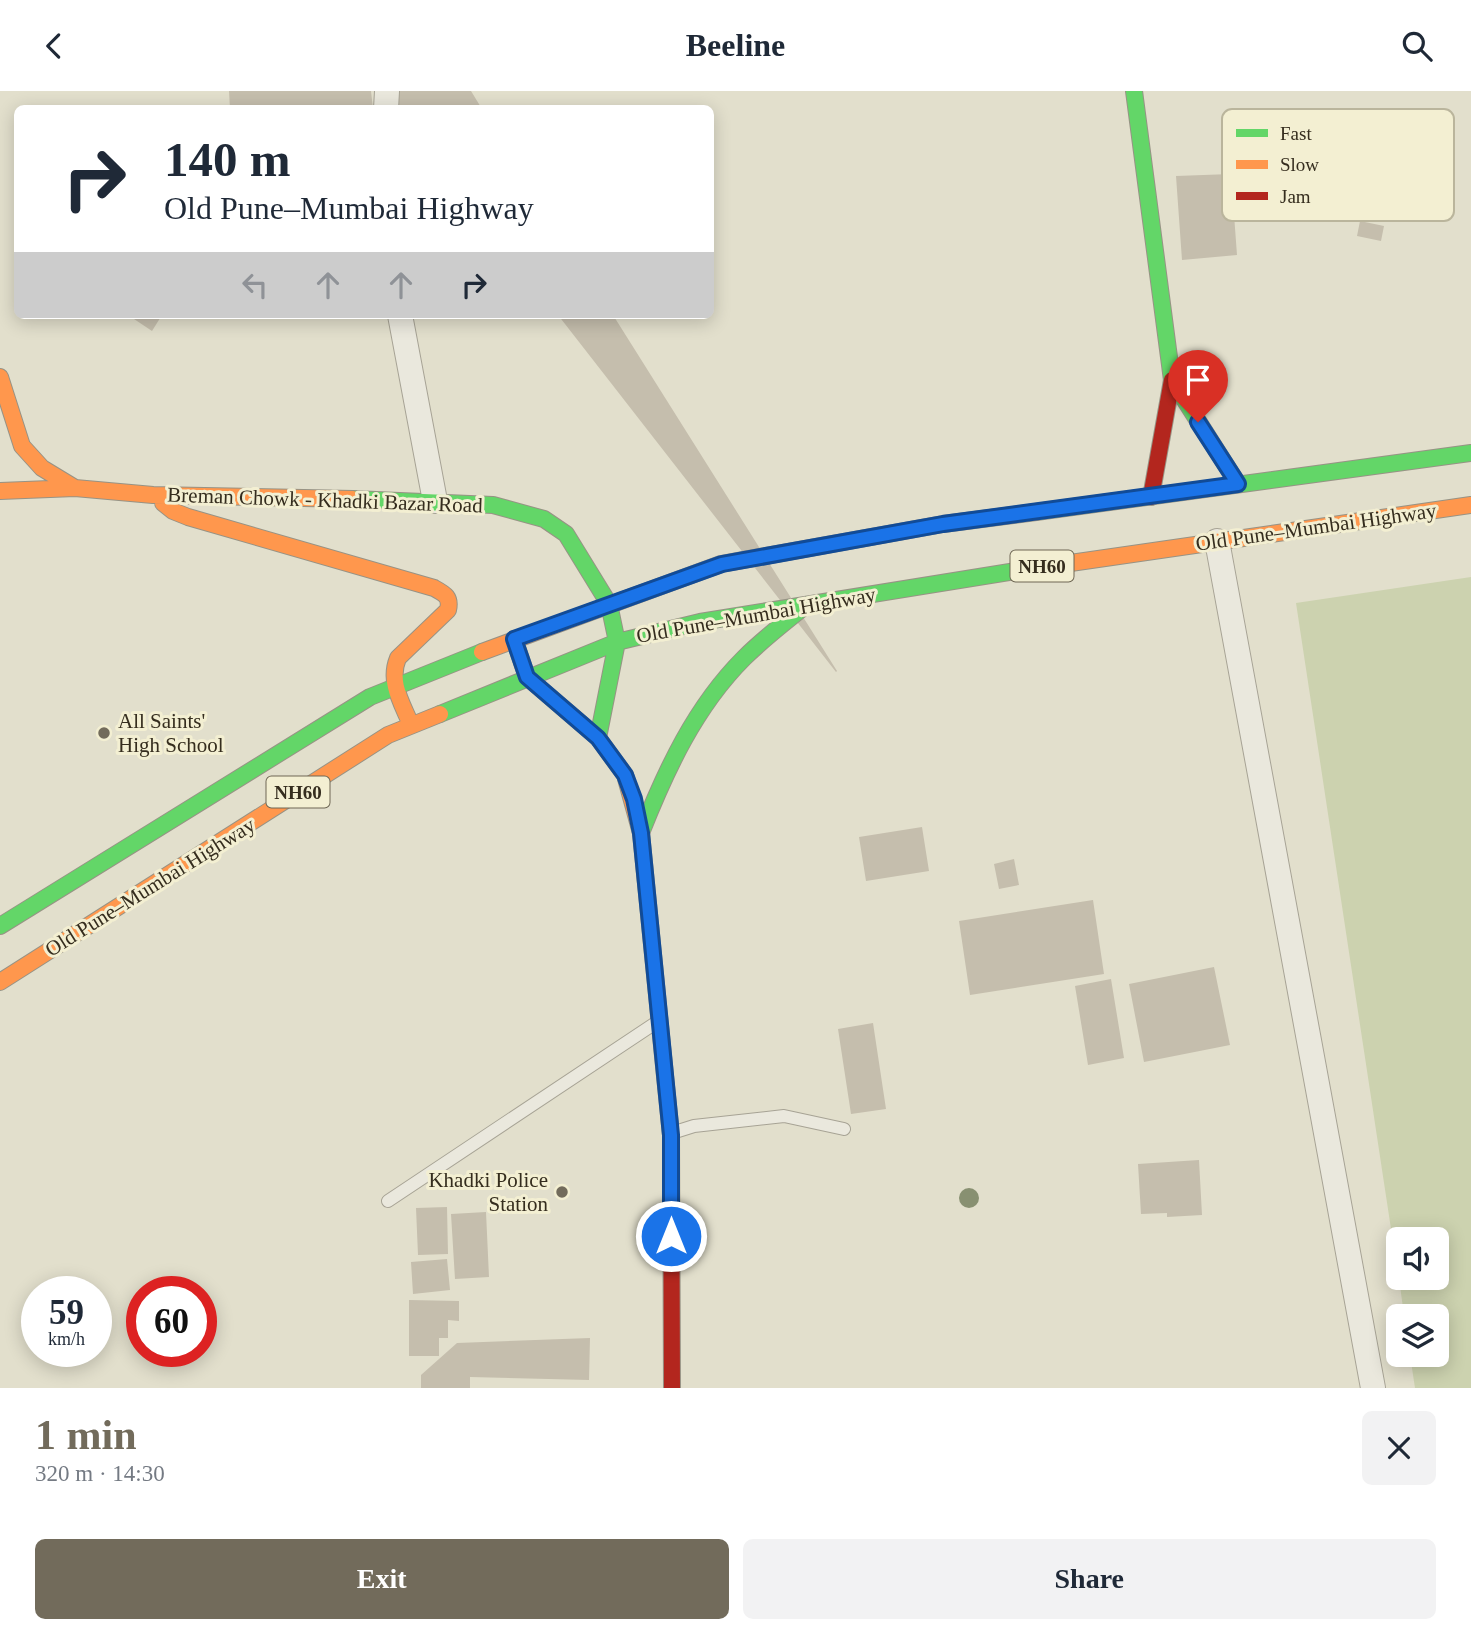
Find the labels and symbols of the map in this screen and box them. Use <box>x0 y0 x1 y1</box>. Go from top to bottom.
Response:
legend <box>1222 109 1454 221</box>
text: Fast <box>1280 123 1312 144</box>
text: Slow <box>1280 154 1319 175</box>
text: Jam <box>1280 186 1311 207</box>
pin <box>1168 350 1228 422</box>
street label: Breman Chowk - Khadki Bazar Road <box>167 483 484 518</box>
street label: Old Pune–Mumbai Highway <box>1194 498 1438 556</box>
road number: NH60 <box>1010 551 1074 581</box>
street label: Old Pune–Mumbai Highway <box>634 582 878 648</box>
place label: All Saints' High School <box>118 709 224 757</box>
marker: All Saints' High School <box>96 725 112 741</box>
road number: NH60 <box>266 777 330 807</box>
street label: Old Pune–Mumbai Highway <box>41 812 260 961</box>
place label: Khadki Police Station <box>428 1168 548 1216</box>
marker: Khadki Police Station <box>554 1184 570 1200</box>
position arrow <box>634 1199 708 1273</box>
speed limit sign: 60 <box>126 1276 217 1367</box>

